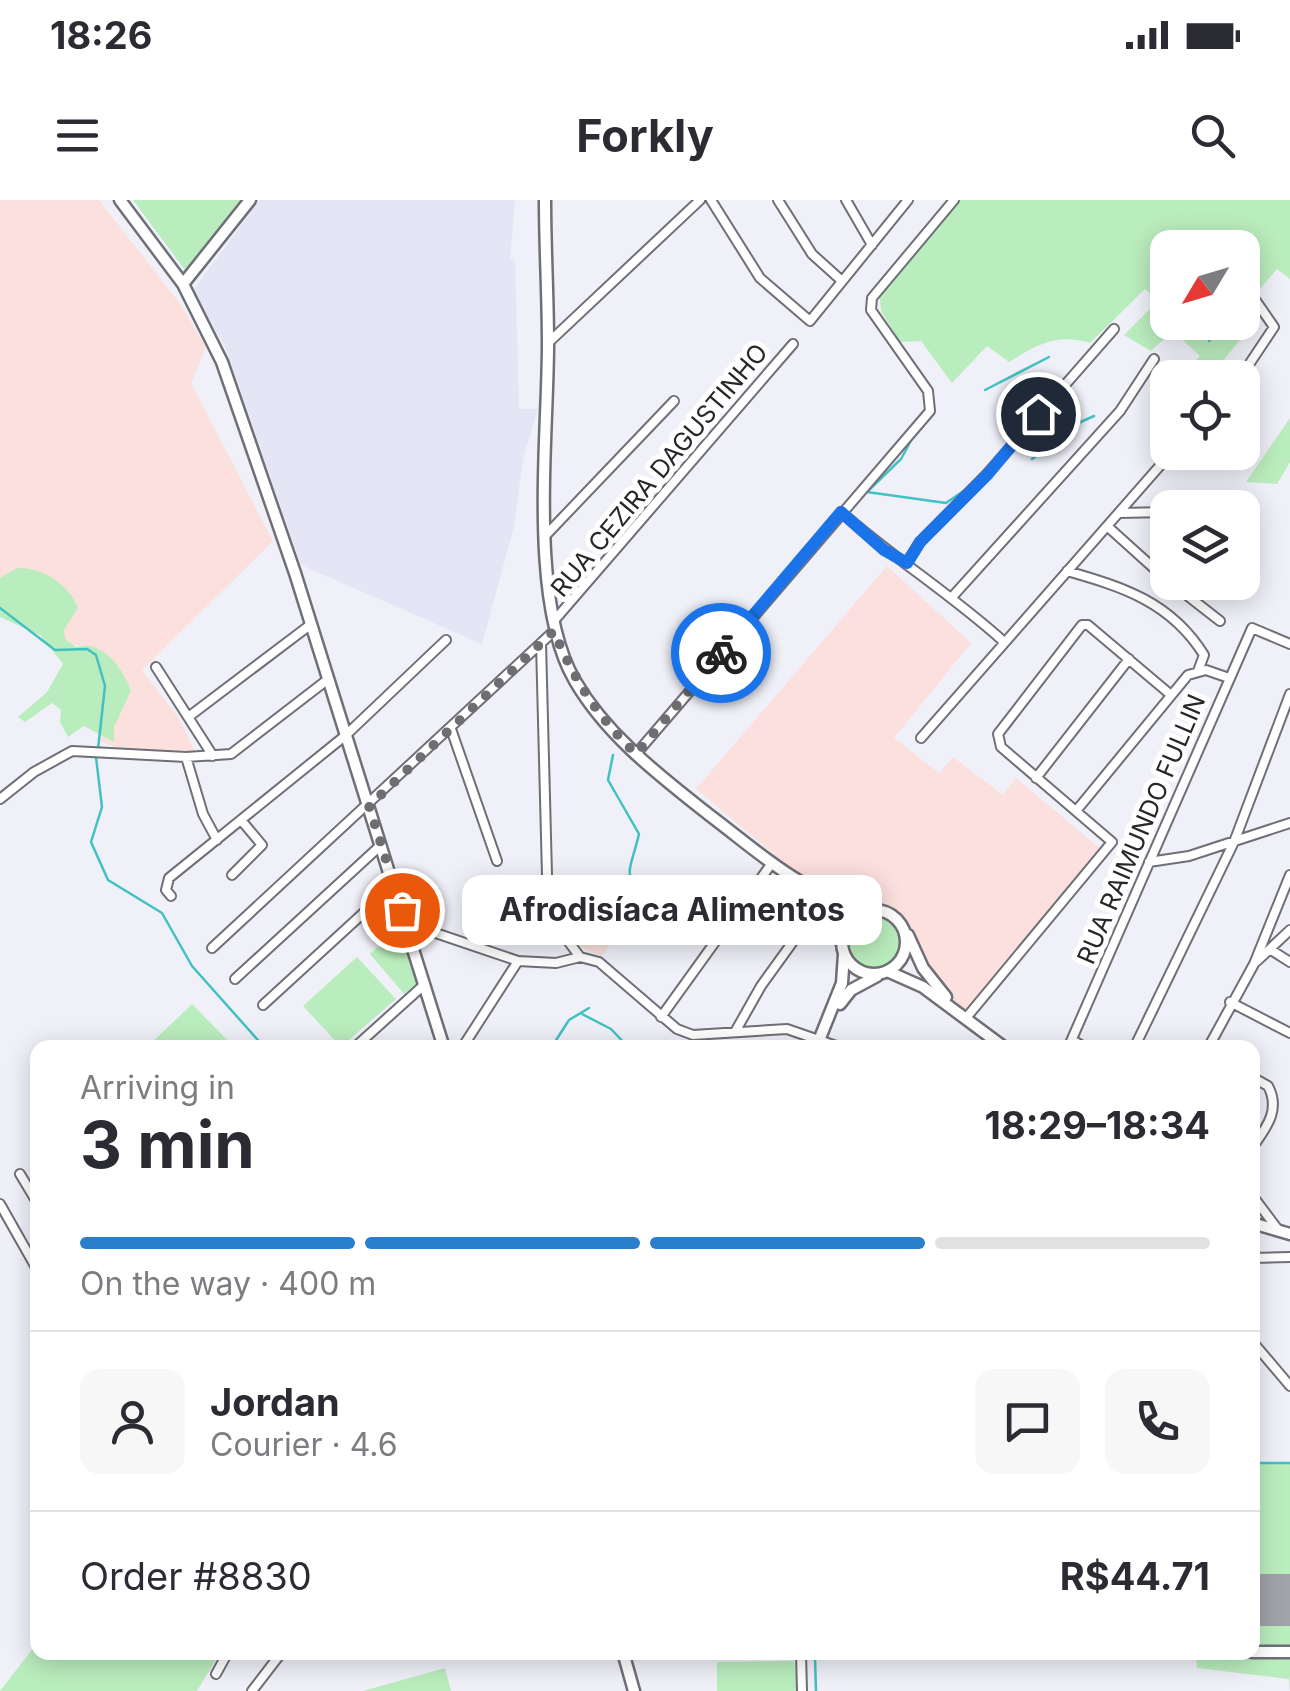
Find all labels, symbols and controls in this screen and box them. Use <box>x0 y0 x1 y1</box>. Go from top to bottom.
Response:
text: 18:26 <box>50 12 152 58</box>
icon: menu <box>50 108 105 163</box>
text: Forkly <box>576 108 714 163</box>
icon: search <box>1185 108 1240 163</box>
north arrow <box>1150 230 1260 340</box>
map controls <box>1150 230 1260 600</box>
street label: RUA CEZIRA DAGUSTINHO <box>544 337 774 603</box>
button: locate <box>1150 360 1260 470</box>
pin <box>996 372 1081 457</box>
icon: home <box>1011 387 1066 442</box>
button: layers <box>1150 490 1260 600</box>
courier <box>671 603 771 703</box>
icon: bike <box>694 626 749 681</box>
street label: RUA RAIMUNDO FULLIN <box>1071 690 1211 968</box>
pin <box>360 868 445 953</box>
callout: Afrodisíaca Alimentos <box>462 875 882 945</box>
icon: bag <box>375 883 430 938</box>
text: Afrodisíaca Alimentos <box>499 890 845 929</box>
text: Arriving in <box>80 1068 235 1107</box>
text: 18:29–18:34 <box>985 1102 1210 1148</box>
text: 3 min <box>80 1105 255 1184</box>
text: On the way · 400 m <box>80 1264 376 1303</box>
button: person <box>80 1369 185 1474</box>
button: chat <box>975 1369 1080 1474</box>
button: phone <box>1105 1369 1210 1474</box>
text: Jordan <box>210 1379 340 1425</box>
text: Courier · 4.6 <box>210 1425 398 1464</box>
text: Order #8830 <box>80 1553 312 1599</box>
text: R$44.71 <box>1060 1553 1210 1599</box>

